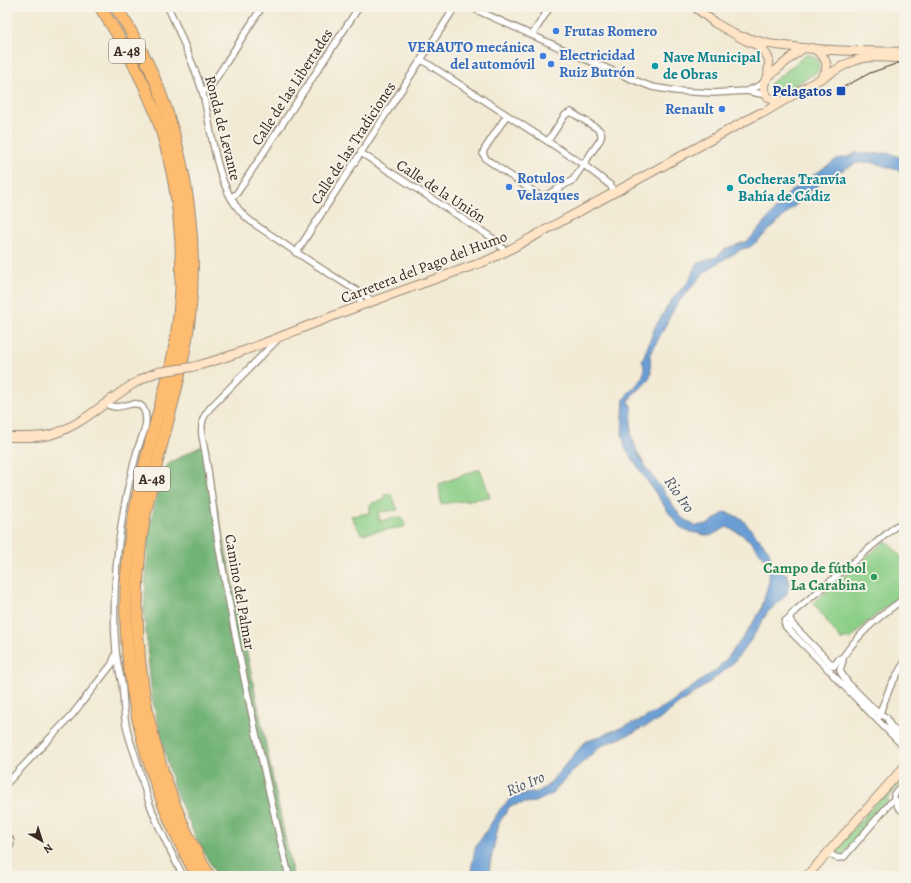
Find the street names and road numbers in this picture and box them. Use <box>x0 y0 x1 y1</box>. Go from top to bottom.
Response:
street label: Calle de las Libertades <box>247 25 337 149</box>
road number: A-48 <box>109 39 145 63</box>
street label: Ronda de Levante <box>200 73 246 183</box>
street label: Calle de las Tradiciones <box>306 78 400 208</box>
street label: Calle de la Unión <box>392 155 490 227</box>
street label: Carretera del Pago del Humo <box>338 226 510 308</box>
road number: A-48 <box>134 467 170 491</box>
street label: Camino del Palmar <box>220 533 260 652</box>

